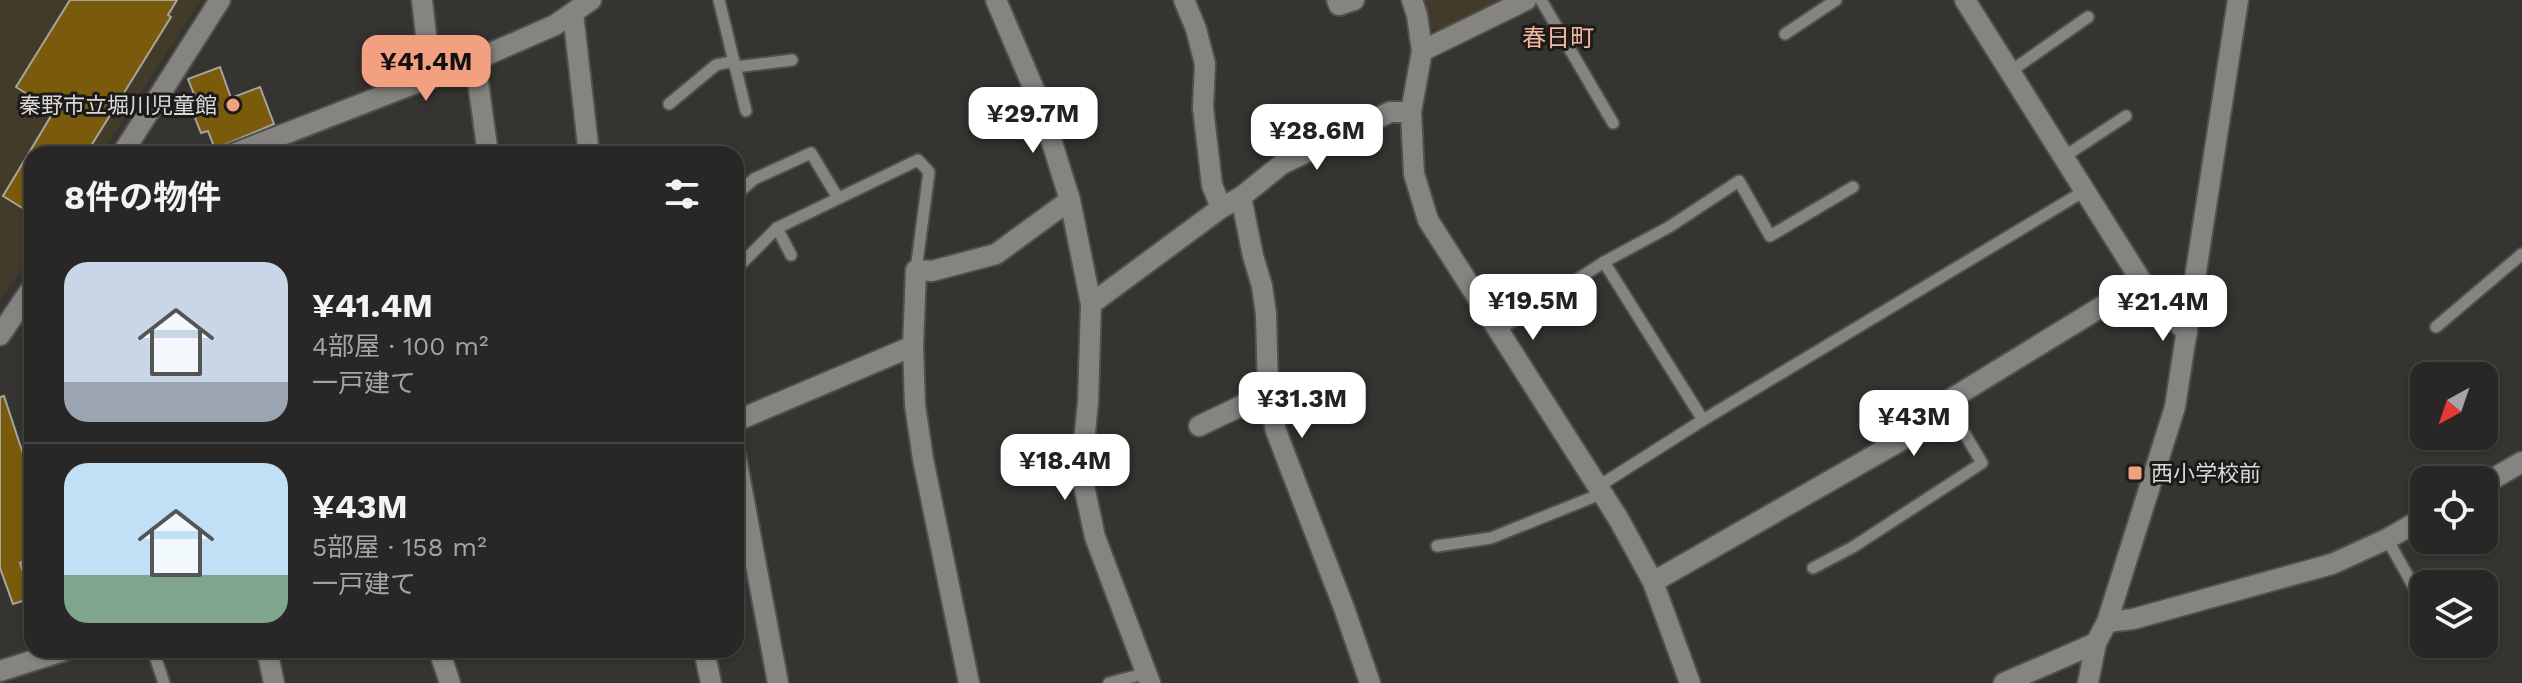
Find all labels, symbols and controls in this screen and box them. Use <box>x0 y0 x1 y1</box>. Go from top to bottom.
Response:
district label: 春日町 <box>1522 24 1594 52</box>
pin: ¥41.4M <box>361 35 491 103</box>
text: ¥41.4M <box>380 46 472 76</box>
pin: ¥29.7M <box>968 87 1098 155</box>
place label: 秦野市立堀川児童館 <box>19 93 217 118</box>
marker: 秦野市立堀川児童館 <box>224 96 242 114</box>
text: ¥29.7M <box>987 98 1079 128</box>
pin: ¥28.6M <box>1252 104 1382 172</box>
text: ¥28.6M <box>1269 115 1365 145</box>
icon: filters <box>660 172 704 216</box>
text: 8件の物件 <box>64 177 221 217</box>
pin: ¥19.5M <box>1468 274 1598 342</box>
pin: ¥21.4M <box>2098 275 2228 343</box>
text: ¥41.4M <box>312 285 433 325</box>
text: ¥19.5M <box>1488 285 1578 315</box>
text: ¥21.4M <box>2117 286 2209 316</box>
icon: home <box>128 294 224 390</box>
text: 4部屋 · 100 m² <box>312 331 489 361</box>
north arrow <box>2410 362 2498 450</box>
map controls <box>2410 362 2498 658</box>
text: 一戸建て <box>312 368 416 398</box>
pin: ¥31.3M <box>1237 372 1367 440</box>
text: ¥31.3M <box>1257 383 1347 413</box>
pin: ¥43M <box>1867 390 1961 458</box>
text: ¥43M <box>1877 401 1951 431</box>
pin: ¥18.4M <box>1000 434 1130 502</box>
text: ¥18.4M <box>1019 445 1111 475</box>
place label: 西小学校前 <box>2151 461 2261 486</box>
marker: 西小学校前 <box>2126 464 2144 482</box>
button: locate <box>2410 466 2498 554</box>
text: ¥43M <box>312 486 408 526</box>
icon: home <box>128 495 224 591</box>
text: 5部屋 · 158 m² <box>312 532 487 562</box>
text: 一戸建て <box>312 569 416 599</box>
button: layers <box>2410 570 2498 658</box>

